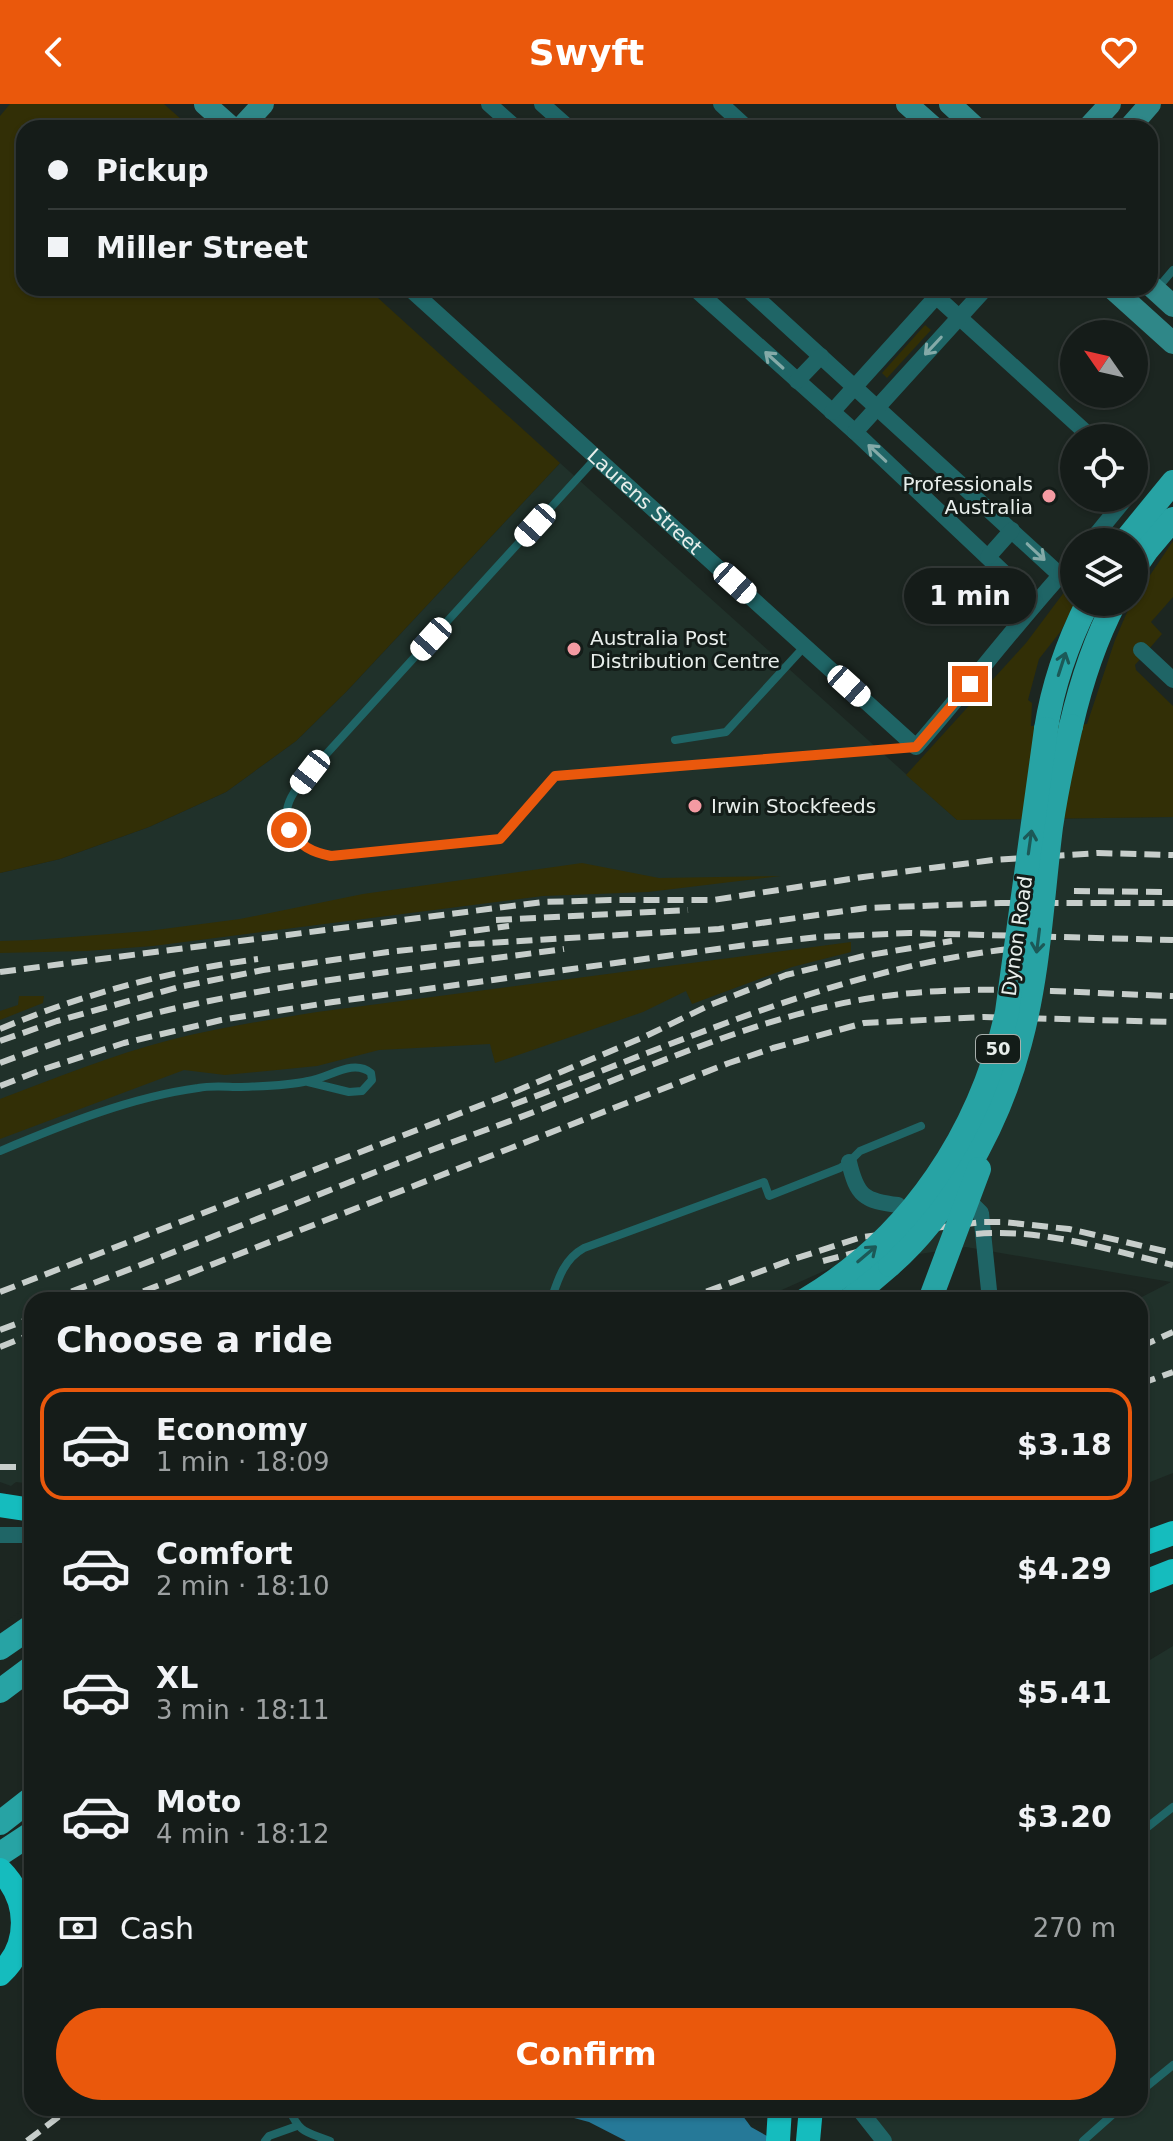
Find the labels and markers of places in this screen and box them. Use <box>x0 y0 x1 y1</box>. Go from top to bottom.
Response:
place label: Professionals Australia <box>902 472 1033 519</box>
marker: Professionals Australia <box>1040 487 1058 505</box>
place label: Australia Post Distribution Centre <box>590 626 780 673</box>
marker: Australia Post Distribution Centre <box>565 640 583 658</box>
place label: Irwin Stockfeeds <box>711 794 876 818</box>
marker: Irwin Stockfeeds <box>686 797 704 815</box>

